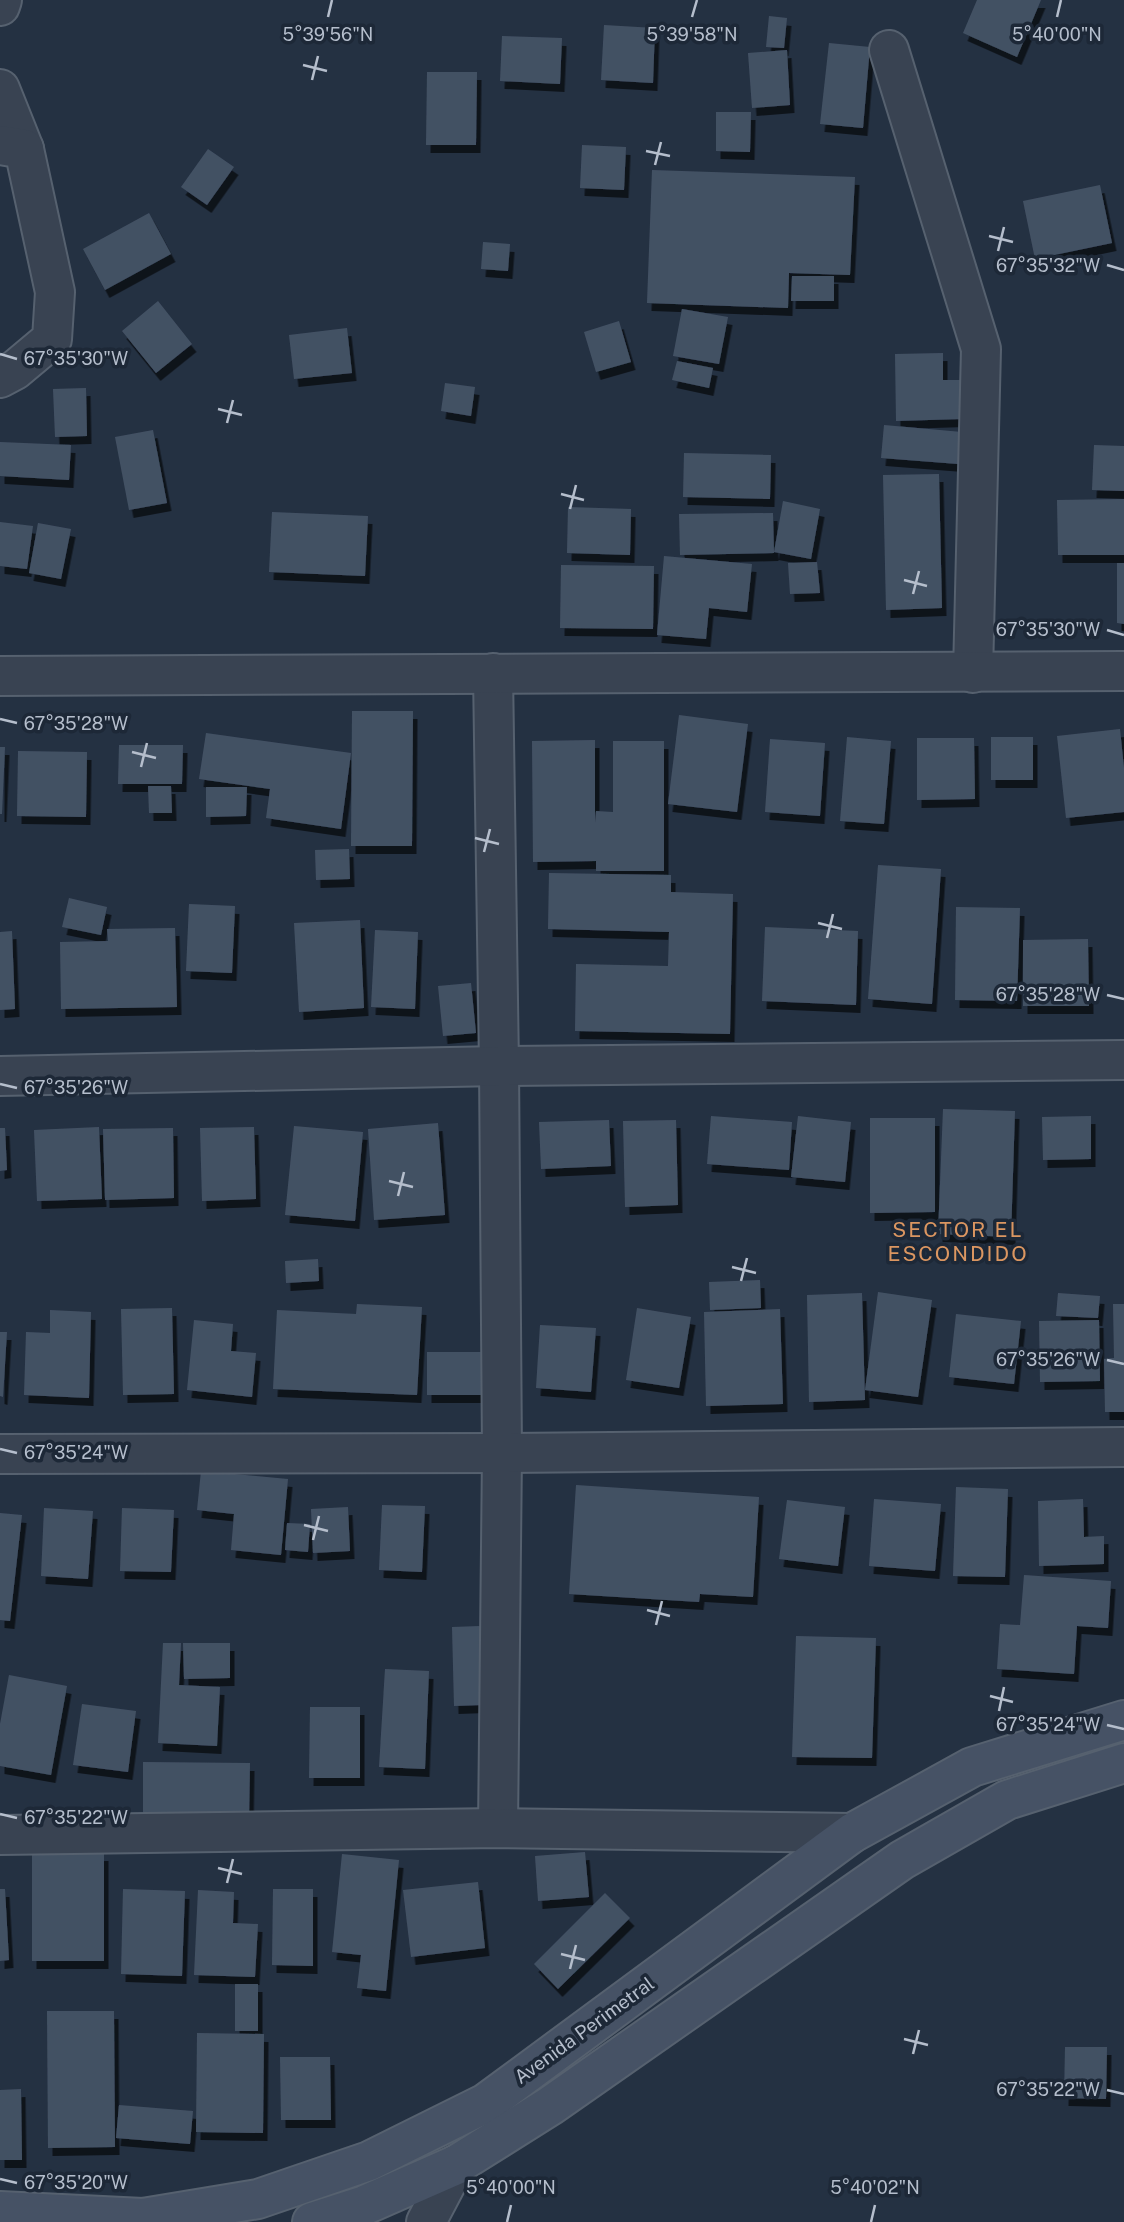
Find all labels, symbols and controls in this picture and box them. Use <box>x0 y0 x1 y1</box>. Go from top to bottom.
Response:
text: 5°39'56"N <box>283 24 373 45</box>
text: 5°39'58"N <box>646 24 738 45</box>
text: 5°40'00"N <box>1012 24 1102 45</box>
text: 67°35'32"W <box>996 255 1100 276</box>
text: 67°35'30"W <box>24 348 128 369</box>
text: 67°35'30"W <box>996 619 1100 640</box>
text: 67°35'28"W <box>24 713 128 734</box>
text: 67°35'28"W <box>996 984 1100 1005</box>
text: 67°35'26"W <box>24 1077 128 1098</box>
district label: SECTOR EL ESCONDIDO <box>887 1217 1029 1266</box>
text: 67°35'26"W <box>996 1349 1100 1370</box>
text: 67°35'24"W <box>24 1442 128 1463</box>
text: 67°35'24"W <box>996 1714 1100 1735</box>
text: 67°35'22"W <box>24 1807 128 1828</box>
street label: Avenida Perimetral <box>510 1972 658 2088</box>
text: 67°35'22"W <box>996 2079 1100 2100</box>
text: 67°35'20"W <box>24 2172 128 2193</box>
text: 5°40'00"N <box>466 2177 556 2198</box>
text: 5°40'02"N <box>830 2177 920 2198</box>

